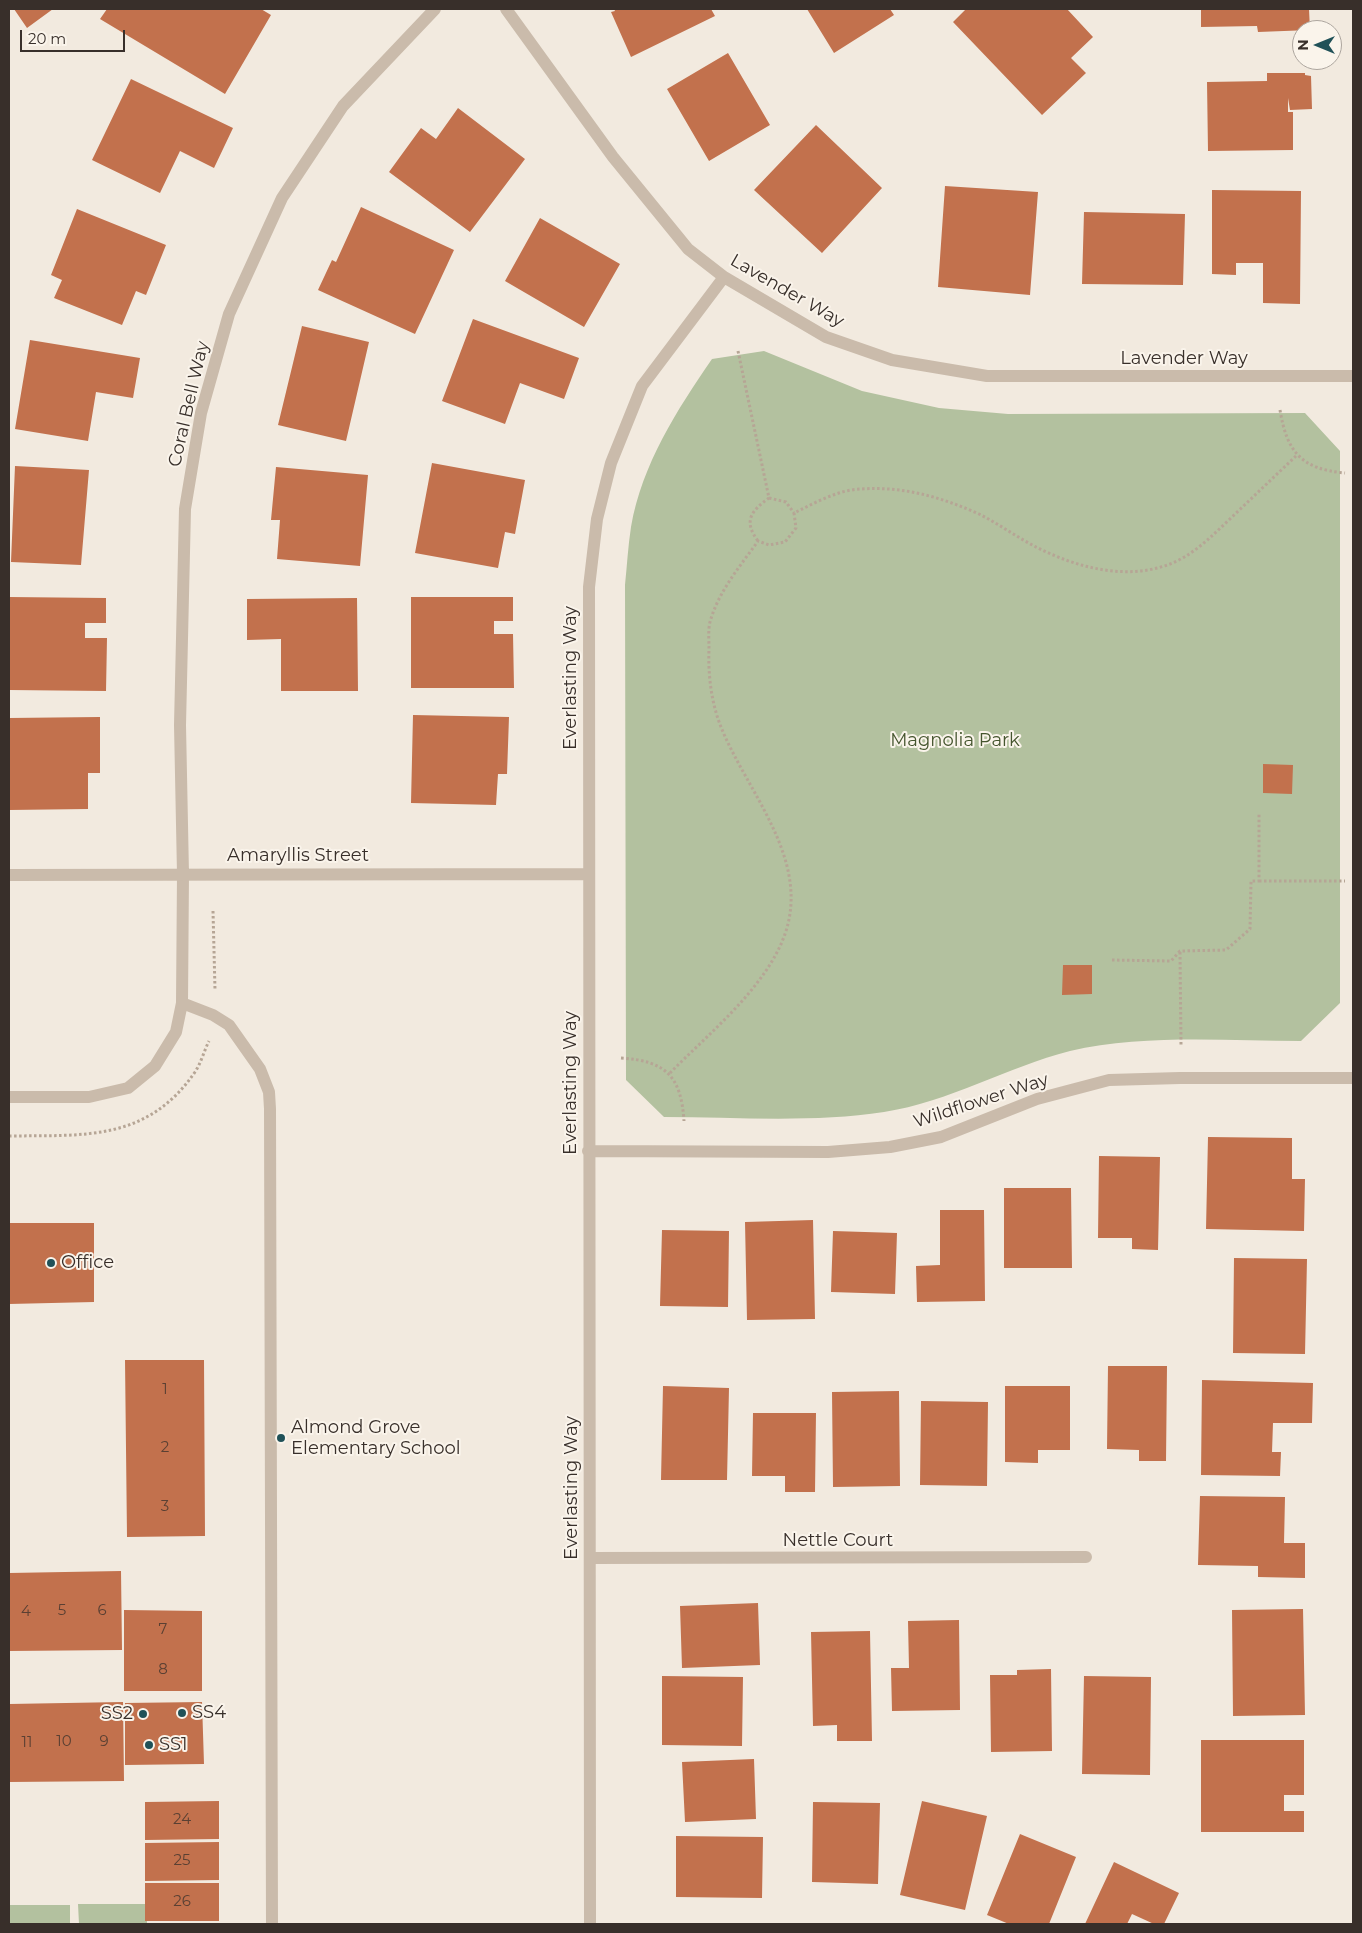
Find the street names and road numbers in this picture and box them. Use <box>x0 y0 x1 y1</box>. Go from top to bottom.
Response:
street label: Lavender Way <box>726 250 848 332</box>
street label: Coral Bell Way <box>164 339 214 469</box>
street label: Lavender Way <box>1120 348 1248 370</box>
street label: Everlasting Way <box>560 606 582 750</box>
street label: Amaryllis Street <box>227 845 369 867</box>
street label: Everlasting Way <box>560 1011 582 1155</box>
street label: Wildflower Way <box>911 1069 1051 1133</box>
street label: Everlasting Way <box>561 1416 583 1560</box>
street label: Nettle Court <box>783 1530 893 1552</box>

